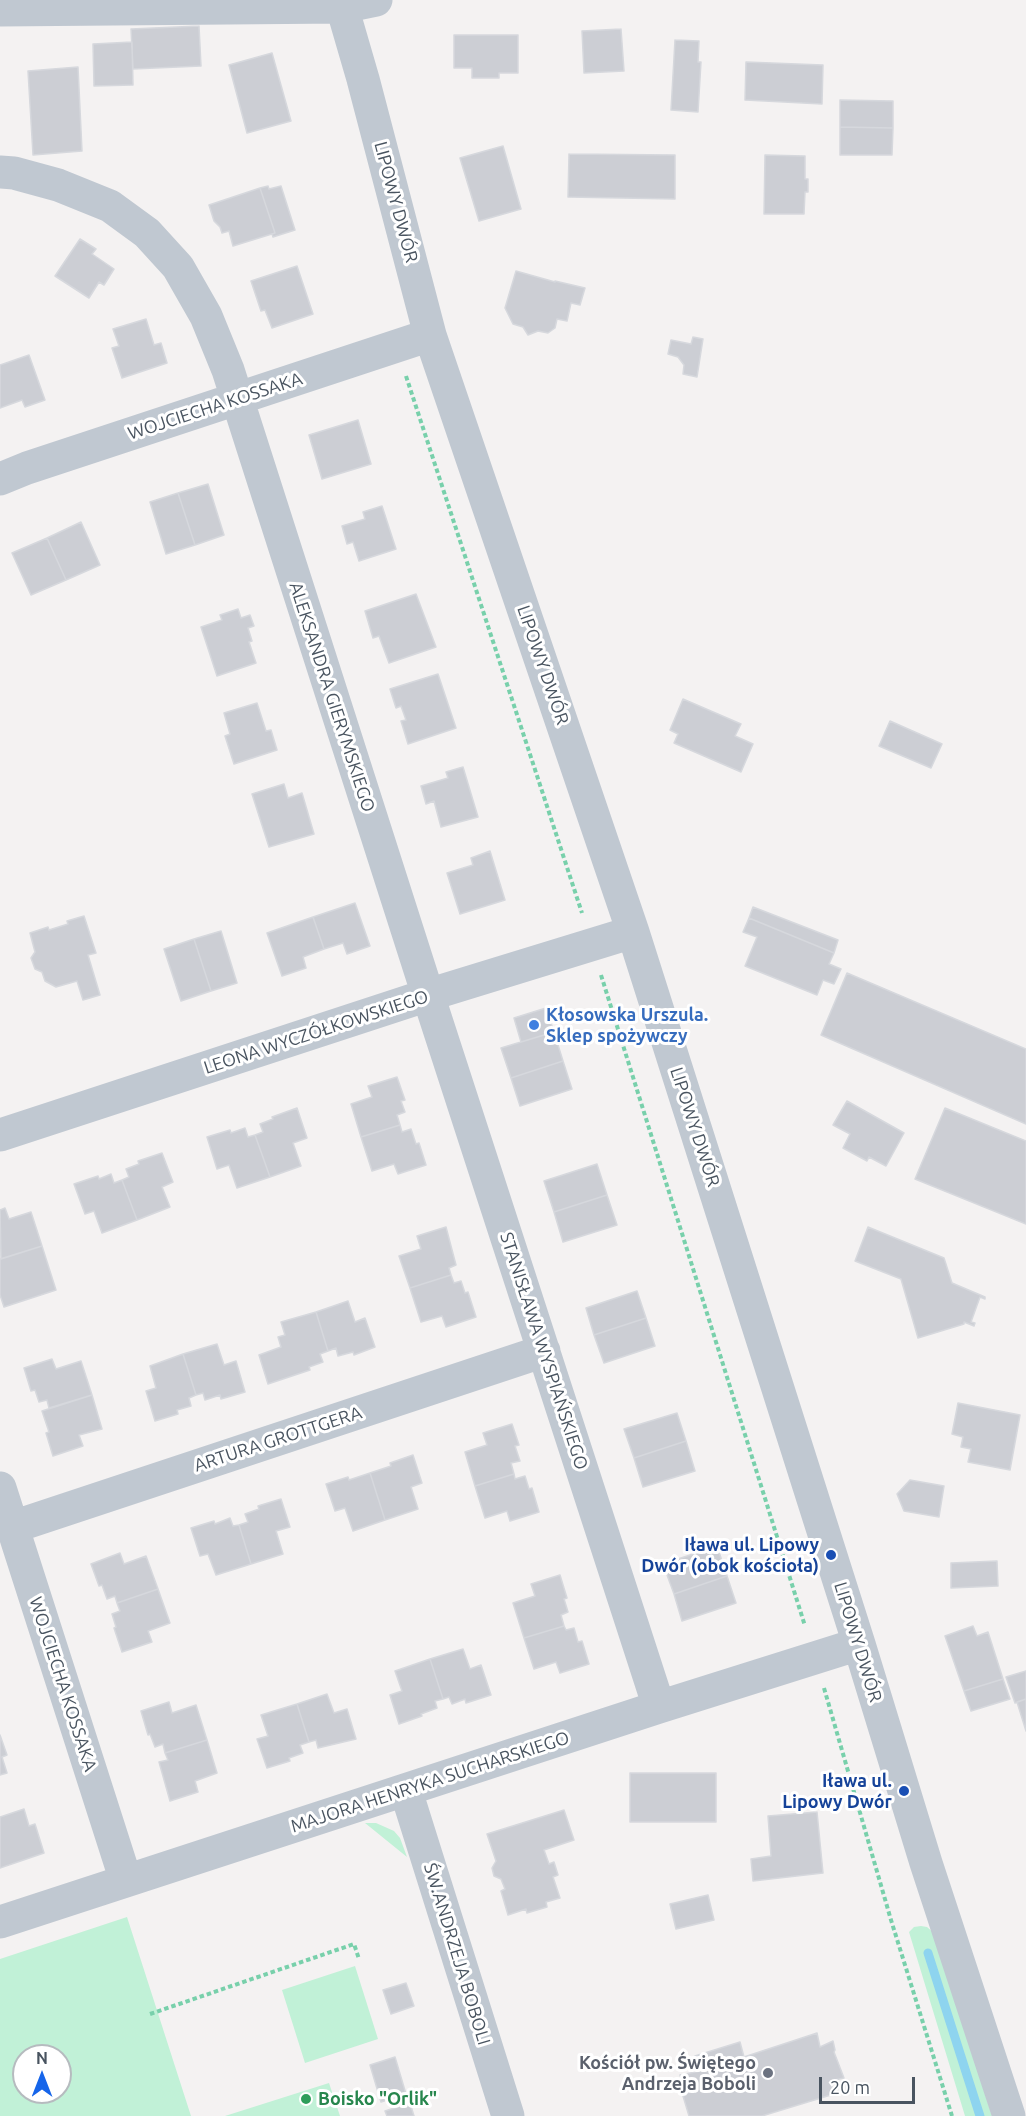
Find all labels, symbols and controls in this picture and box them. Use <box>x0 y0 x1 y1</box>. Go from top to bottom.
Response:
street label: LIPOWY DWÓR <box>369 139 423 265</box>
street label: WOJCIECHA KOSSAKA <box>125 368 305 444</box>
street label: ALEKSANDRA GIERYMSKIEGO <box>285 579 379 815</box>
street label: LIPOWY DWÓR <box>513 603 573 727</box>
street label: LEONA WYCZÓŁKOWSKIEGO <box>201 985 431 1079</box>
place label: Kłosowska Urszula. Sklep spożywczy <box>546 1004 708 1046</box>
marker: Kłosowska Urszula. Sklep spożywczy <box>527 1018 541 1032</box>
street label: LIPOWY DWÓR <box>665 1064 725 1190</box>
street label: STANISŁAWA WYSPIAŃSKIEGO <box>495 1230 593 1472</box>
street label: ARTURA GROTTGERA <box>191 1402 365 1476</box>
place label: Iława ul. Lipowy Dwór (obok kościoła) <box>641 1534 819 1576</box>
marker: Iława ul. Lipowy Dwór (obok kościoła) <box>824 1548 838 1562</box>
street label: LIPOWY DWÓR <box>829 1579 887 1705</box>
street label: WOJCIECHA KOSSAKA <box>25 1594 101 1774</box>
street label: MAJORA HENRYKA SUCHARSKIEGO <box>288 1727 572 1837</box>
place label: Iława ul. Lipowy Dwór <box>782 1770 892 1812</box>
marker: Iława ul. Lipowy Dwór <box>897 1784 911 1798</box>
street label: ŚW.ANDRZEJA BOBOLI <box>419 1860 495 2048</box>
north arrow <box>12 2044 72 2104</box>
text: N <box>36 2049 48 2067</box>
place label: Kościół pw. Świętego Andrzeja Boboli <box>579 2052 756 2094</box>
scale bar <box>822 2065 918 2103</box>
marker: Kościół pw. Świętego Andrzeja Boboli <box>761 2066 775 2080</box>
text: 20 m <box>830 2077 870 2097</box>
place label: Boisko "Orlik" <box>318 2088 437 2110</box>
marker: Boisko "Orlik" <box>299 2092 313 2106</box>

